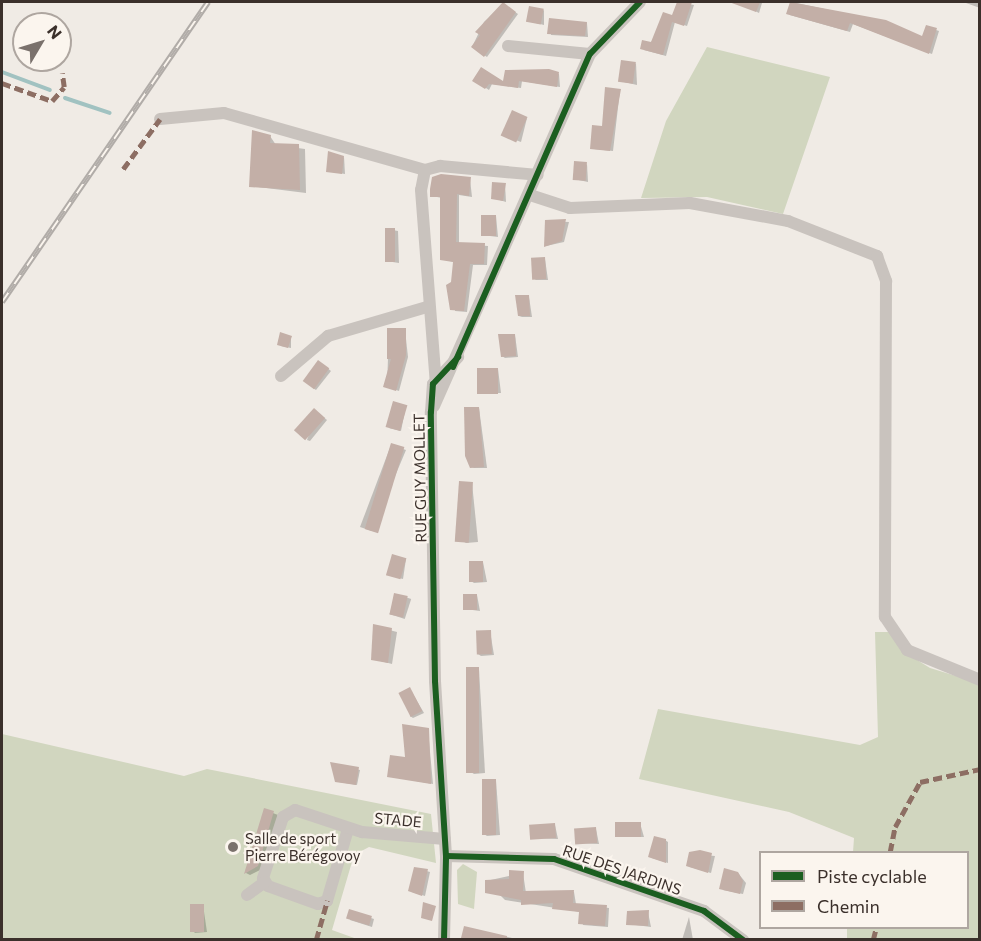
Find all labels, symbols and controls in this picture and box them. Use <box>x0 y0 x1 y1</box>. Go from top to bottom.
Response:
north arrow <box>12 12 72 72</box>
text: N <box>44 21 66 42</box>
street label: RUE GUY MOLLET <box>410 413 430 543</box>
street label: STADE <box>374 809 422 831</box>
place label: Salle de sport Pierre Bérégovoy <box>245 829 360 864</box>
marker: Salle de sport Pierre Bérégovoy <box>226 840 240 854</box>
street label: RUE DES JARDINS <box>560 841 684 899</box>
legend <box>759 851 969 929</box>
text: Piste cyclable <box>817 865 927 887</box>
text: Chemin <box>817 895 880 917</box>

